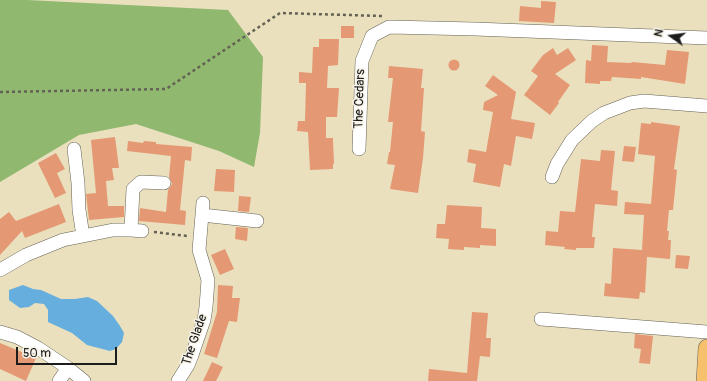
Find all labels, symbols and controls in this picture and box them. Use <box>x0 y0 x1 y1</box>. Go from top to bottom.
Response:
north arrow <box>651 16 691 56</box>
text: N <box>652 28 666 38</box>
street label: The Cedars <box>351 69 369 129</box>
street label: The Glade <box>179 312 211 368</box>
scale bar <box>18 339 119 365</box>
text: 50 m <box>23 346 51 361</box>

